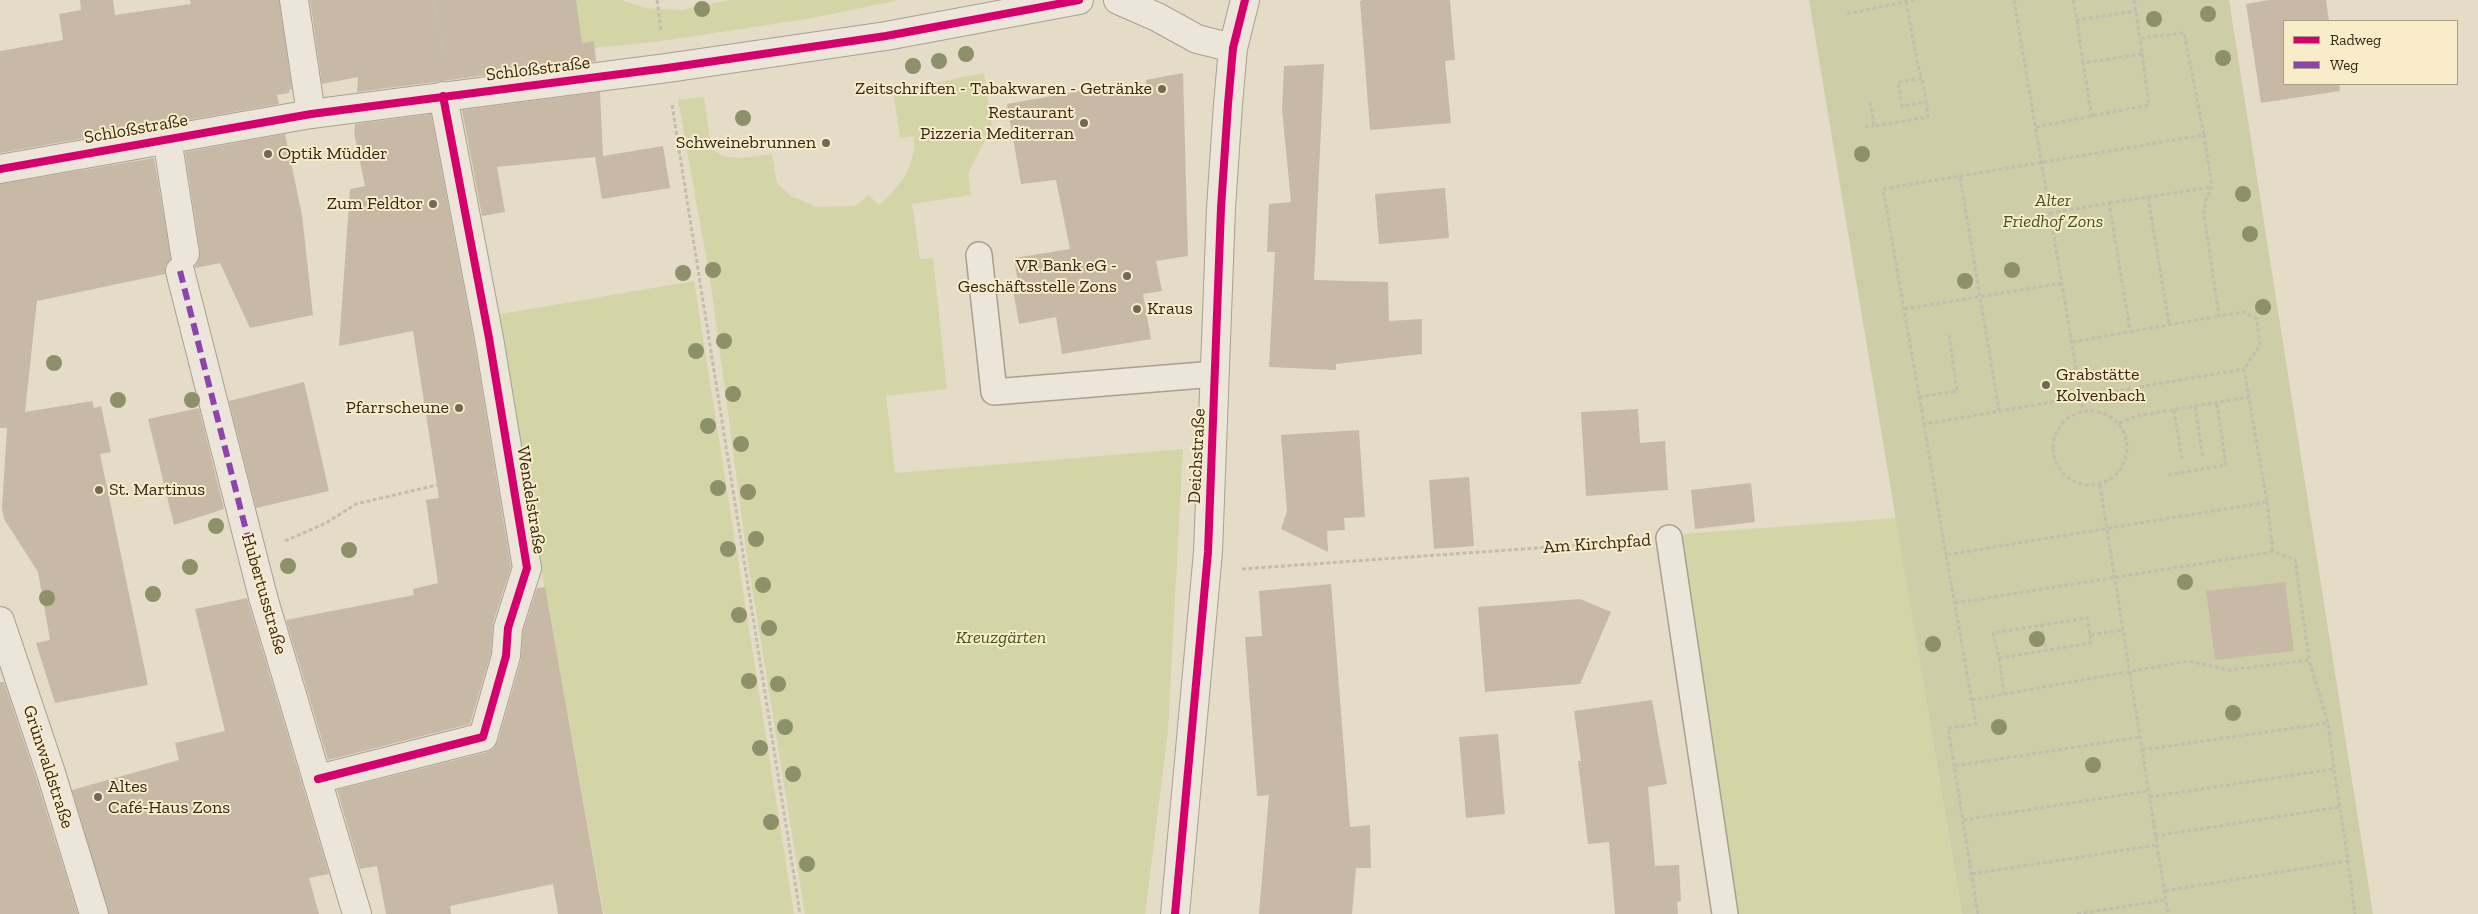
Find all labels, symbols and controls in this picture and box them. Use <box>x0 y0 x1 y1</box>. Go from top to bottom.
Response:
legend <box>2283 20 2458 85</box>
text: Radweg <box>2330 31 2381 49</box>
street label: Schloßstraße <box>485 52 591 86</box>
text: Weg <box>2330 56 2359 74</box>
place label: Zeitschriften - Tabakwaren - Getränke <box>855 78 1152 100</box>
marker: Zeitschriften - Tabakwaren - Getränke <box>1156 83 1168 95</box>
place label: Restaurant Pizzeria Mediterran <box>920 102 1074 144</box>
street label: Schloßstraße <box>83 109 189 149</box>
marker: Restaurant Pizzeria Mediterran <box>1078 117 1090 129</box>
place label: Schweinebrunnen <box>676 132 816 154</box>
marker: Schweinebrunnen <box>820 137 832 149</box>
place label: Optik Müdder <box>278 143 388 165</box>
marker: Optik Müdder <box>262 148 274 160</box>
park label: Alter Friedhof Zons <box>2003 190 2103 232</box>
place label: Zum Feldtor <box>327 193 423 215</box>
marker: Zum Feldtor <box>427 198 439 210</box>
place label: VR Bank eG - Geschäftsstelle Zons <box>958 255 1117 298</box>
marker: VR Bank eG - Geschäftsstelle Zons <box>1121 270 1133 282</box>
place label: Kraus <box>1147 298 1193 320</box>
marker: Kraus <box>1131 303 1143 315</box>
place label: Grabstätte Kolvenbach <box>2056 364 2145 406</box>
marker: Grabstätte Kolvenbach <box>2040 379 2052 391</box>
place label: Pfarrscheune <box>346 397 449 419</box>
marker: Pfarrscheune <box>453 402 465 414</box>
street label: Deichstraße <box>1184 408 1210 504</box>
street label: Wendelstraße <box>512 445 550 555</box>
place label: St. Martinus <box>109 479 205 501</box>
marker: St. Martinus <box>93 484 105 496</box>
street label: Am Kirchpfad <box>1542 529 1652 559</box>
street label: Hubertusstraße <box>236 531 292 657</box>
park label: Kreuzgärten <box>956 627 1046 649</box>
street label: Grünwaldstraße <box>18 703 78 831</box>
place label: Altes Café-Haus Zons <box>108 776 230 819</box>
marker: Altes Café-Haus Zons <box>92 791 104 803</box>

